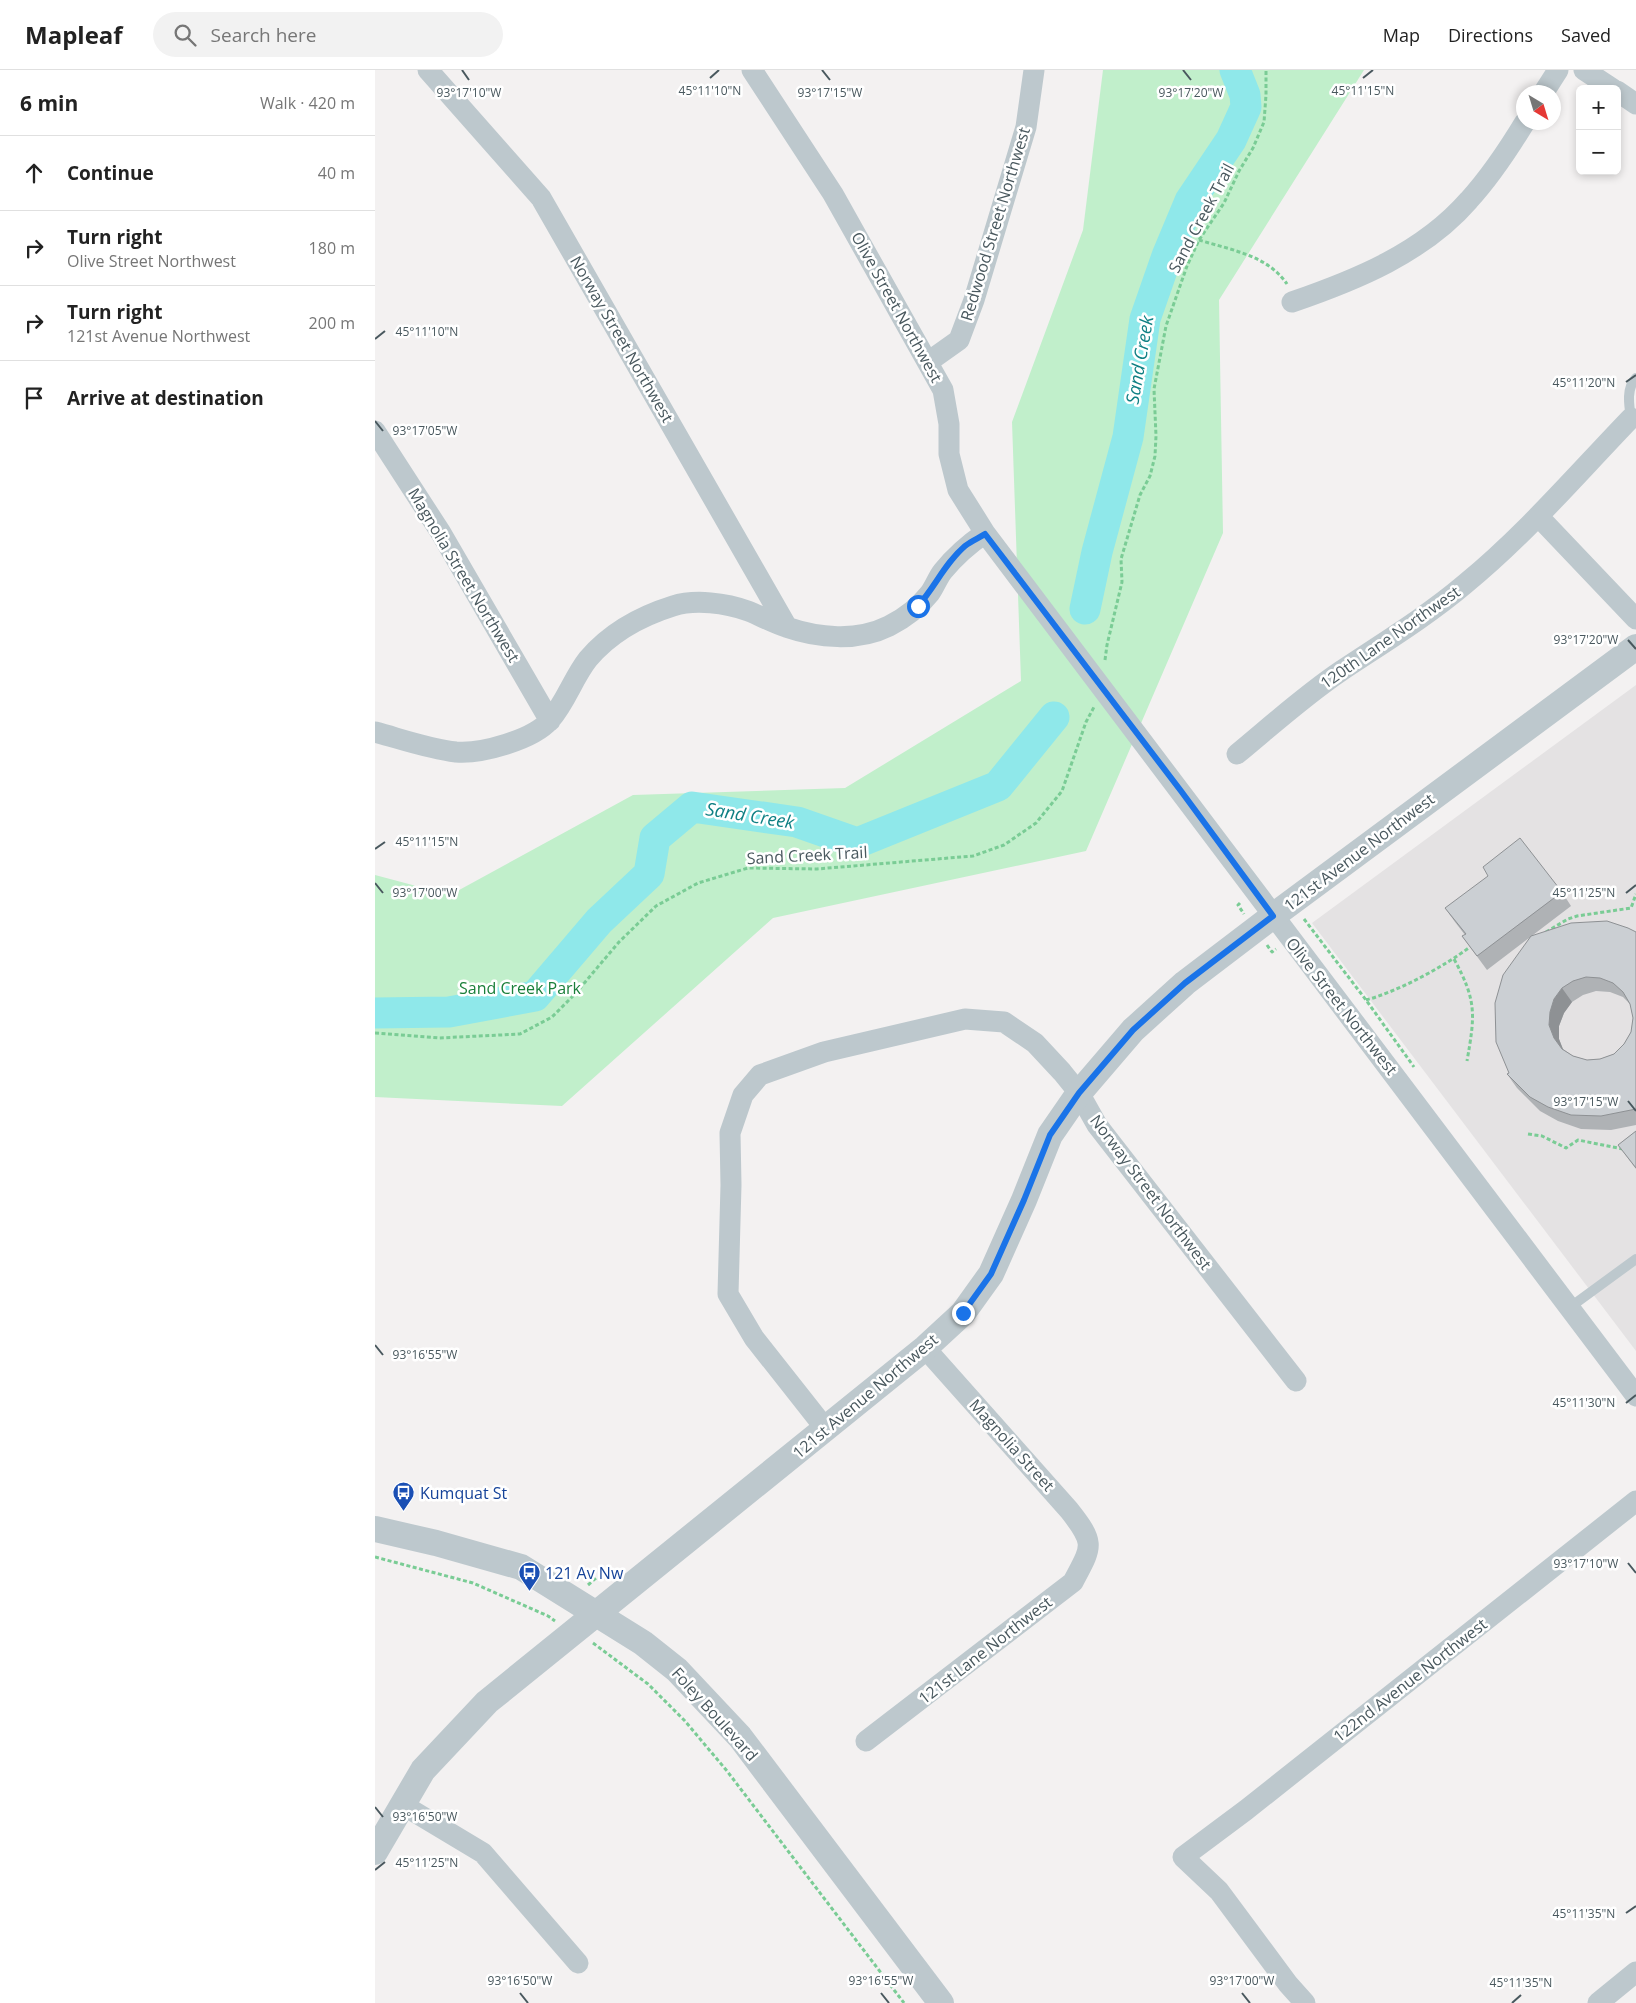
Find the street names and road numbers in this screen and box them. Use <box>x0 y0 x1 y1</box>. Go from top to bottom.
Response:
street label: Redwood Street Northwest <box>955 124 1035 324</box>
street label: Sand Creek Trail <box>1163 159 1239 277</box>
street label: Olive Street Northwest <box>846 228 948 386</box>
street label: Norway Street Northwest <box>565 252 679 427</box>
street label: Magnolia Street Northwest <box>403 484 525 667</box>
street label: 120th Lane Northwest <box>1316 580 1464 694</box>
street label: 121st Avenue Northwest <box>1279 788 1439 916</box>
street label: Sand Creek Trail <box>746 841 868 869</box>
street label: Olive Street Northwest <box>1281 933 1403 1080</box>
street label: Norway Street Northwest <box>1085 1110 1217 1274</box>
street label: 121st Avenue Northwest <box>788 1328 942 1463</box>
street label: Magnolia Street <box>965 1394 1060 1496</box>
street label: 121st Lane Northwest <box>914 1591 1056 1709</box>
street label: 122nd Avenue Northwest <box>1329 1613 1492 1747</box>
street label: Foley Boulevard <box>667 1662 763 1766</box>

